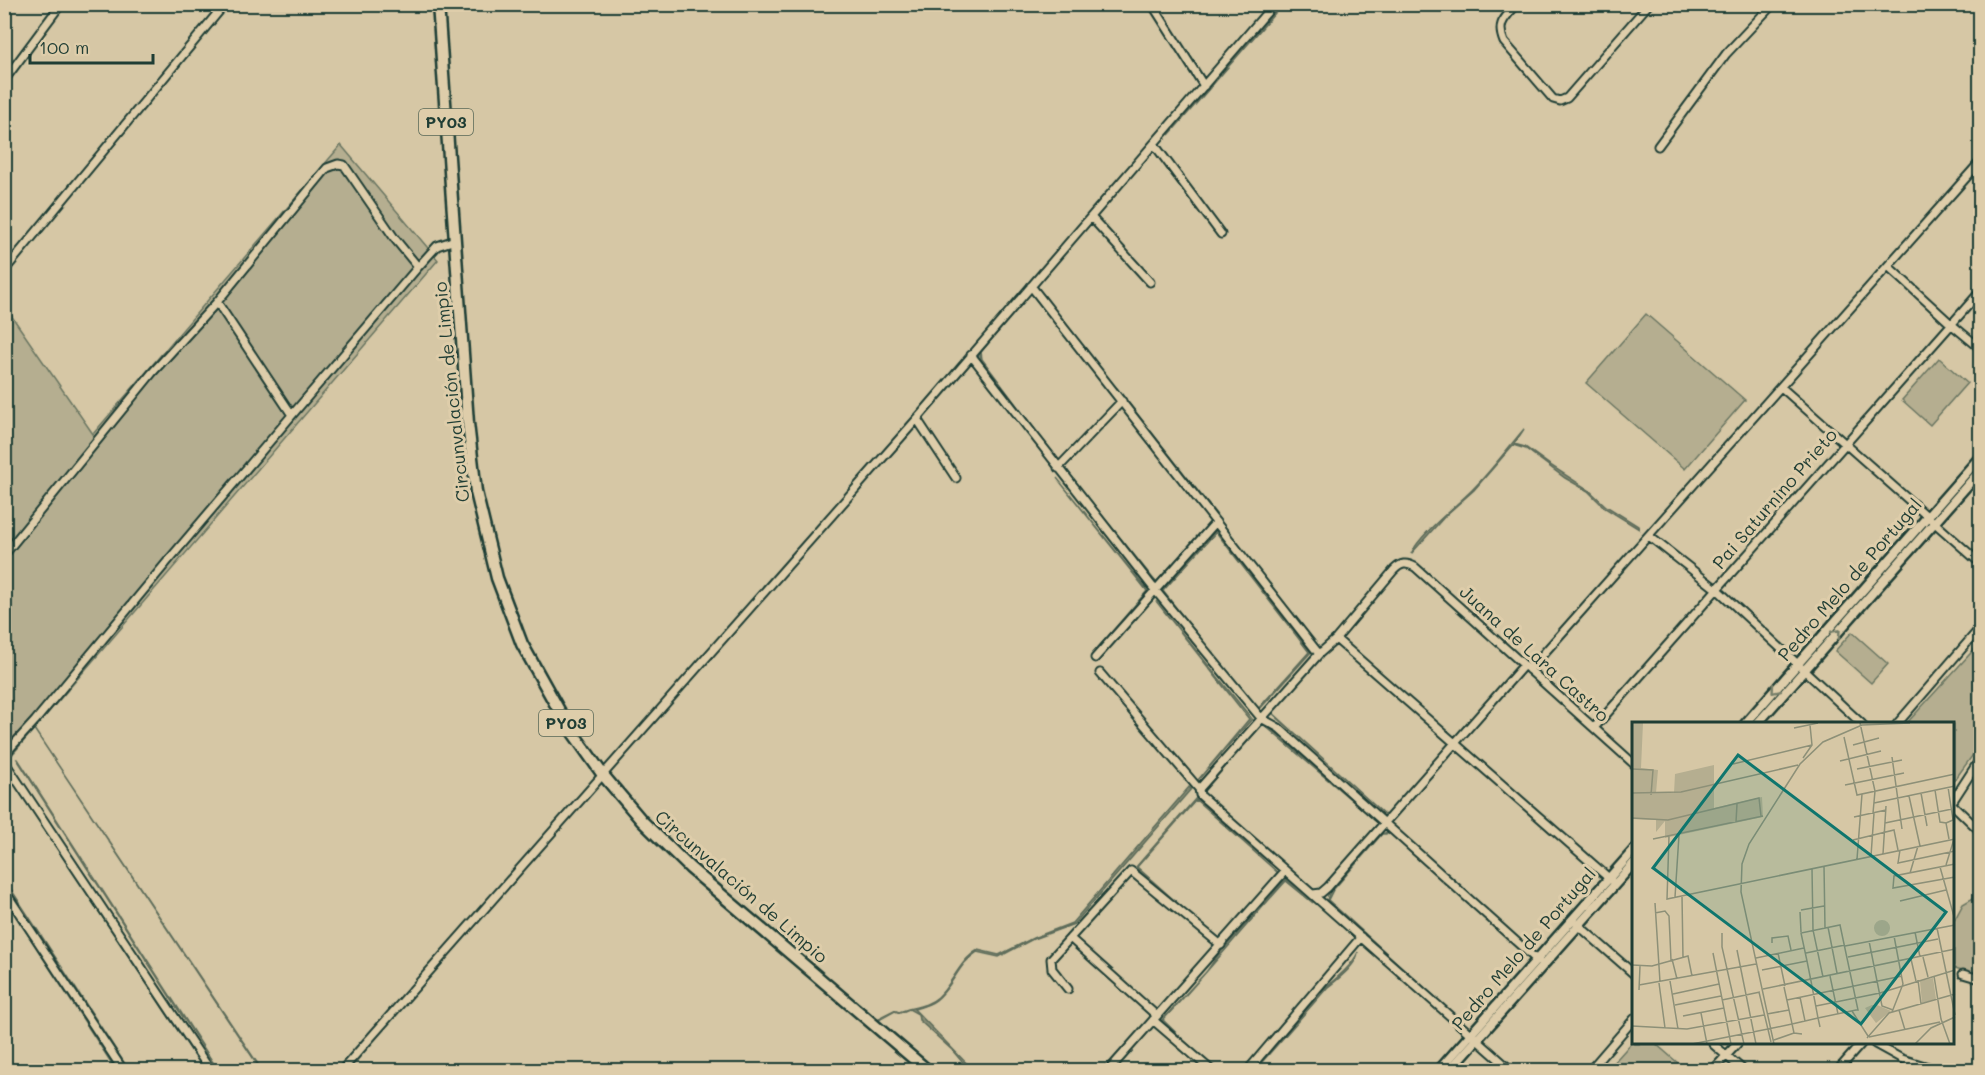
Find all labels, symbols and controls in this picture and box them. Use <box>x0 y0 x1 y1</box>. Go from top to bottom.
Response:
scale bar <box>30 27 153 65</box>
text: 100 m <box>39 35 89 59</box>
road number: PY03 <box>419 109 473 135</box>
street label: Circunvalación de Limpio <box>427 280 475 504</box>
street label: Pai Saturnino Prieto <box>1707 423 1842 574</box>
street label: Pedro Melo de Portugal <box>1772 493 1927 666</box>
street label: Juana de Lara Castro <box>1455 580 1615 727</box>
one-way arrow <box>1830 629 1841 640</box>
one-way arrow <box>1771 683 1782 694</box>
road number: PY03 <box>539 710 593 736</box>
inset map <box>1632 722 1955 1045</box>
street label: Circunvalación de Limpio <box>650 804 833 968</box>
street label: Pedro Melo de Portugal <box>1446 862 1601 1035</box>

